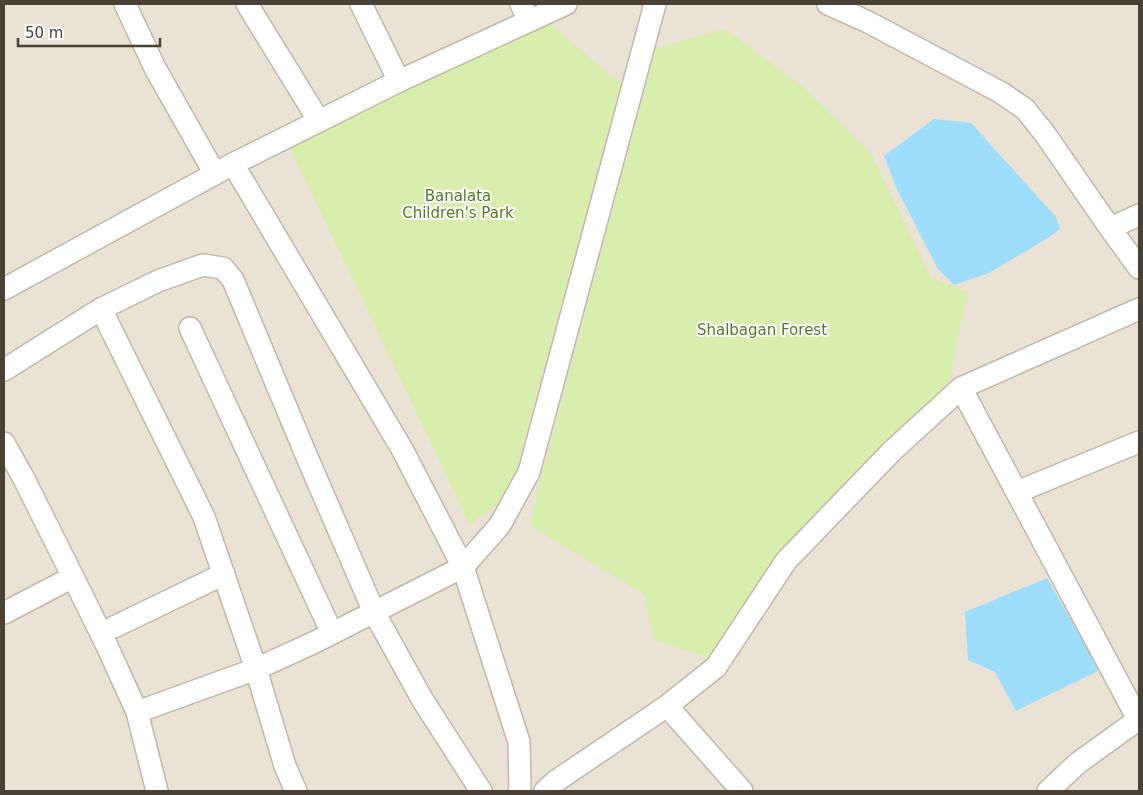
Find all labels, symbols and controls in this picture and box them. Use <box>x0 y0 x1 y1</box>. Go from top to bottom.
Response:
scale bar <box>18 15 160 47</box>
text: 50 m <box>25 24 63 42</box>
park label: Banalata Children's Park <box>402 187 514 222</box>
park label: Shalbagan Forest <box>697 321 827 339</box>

